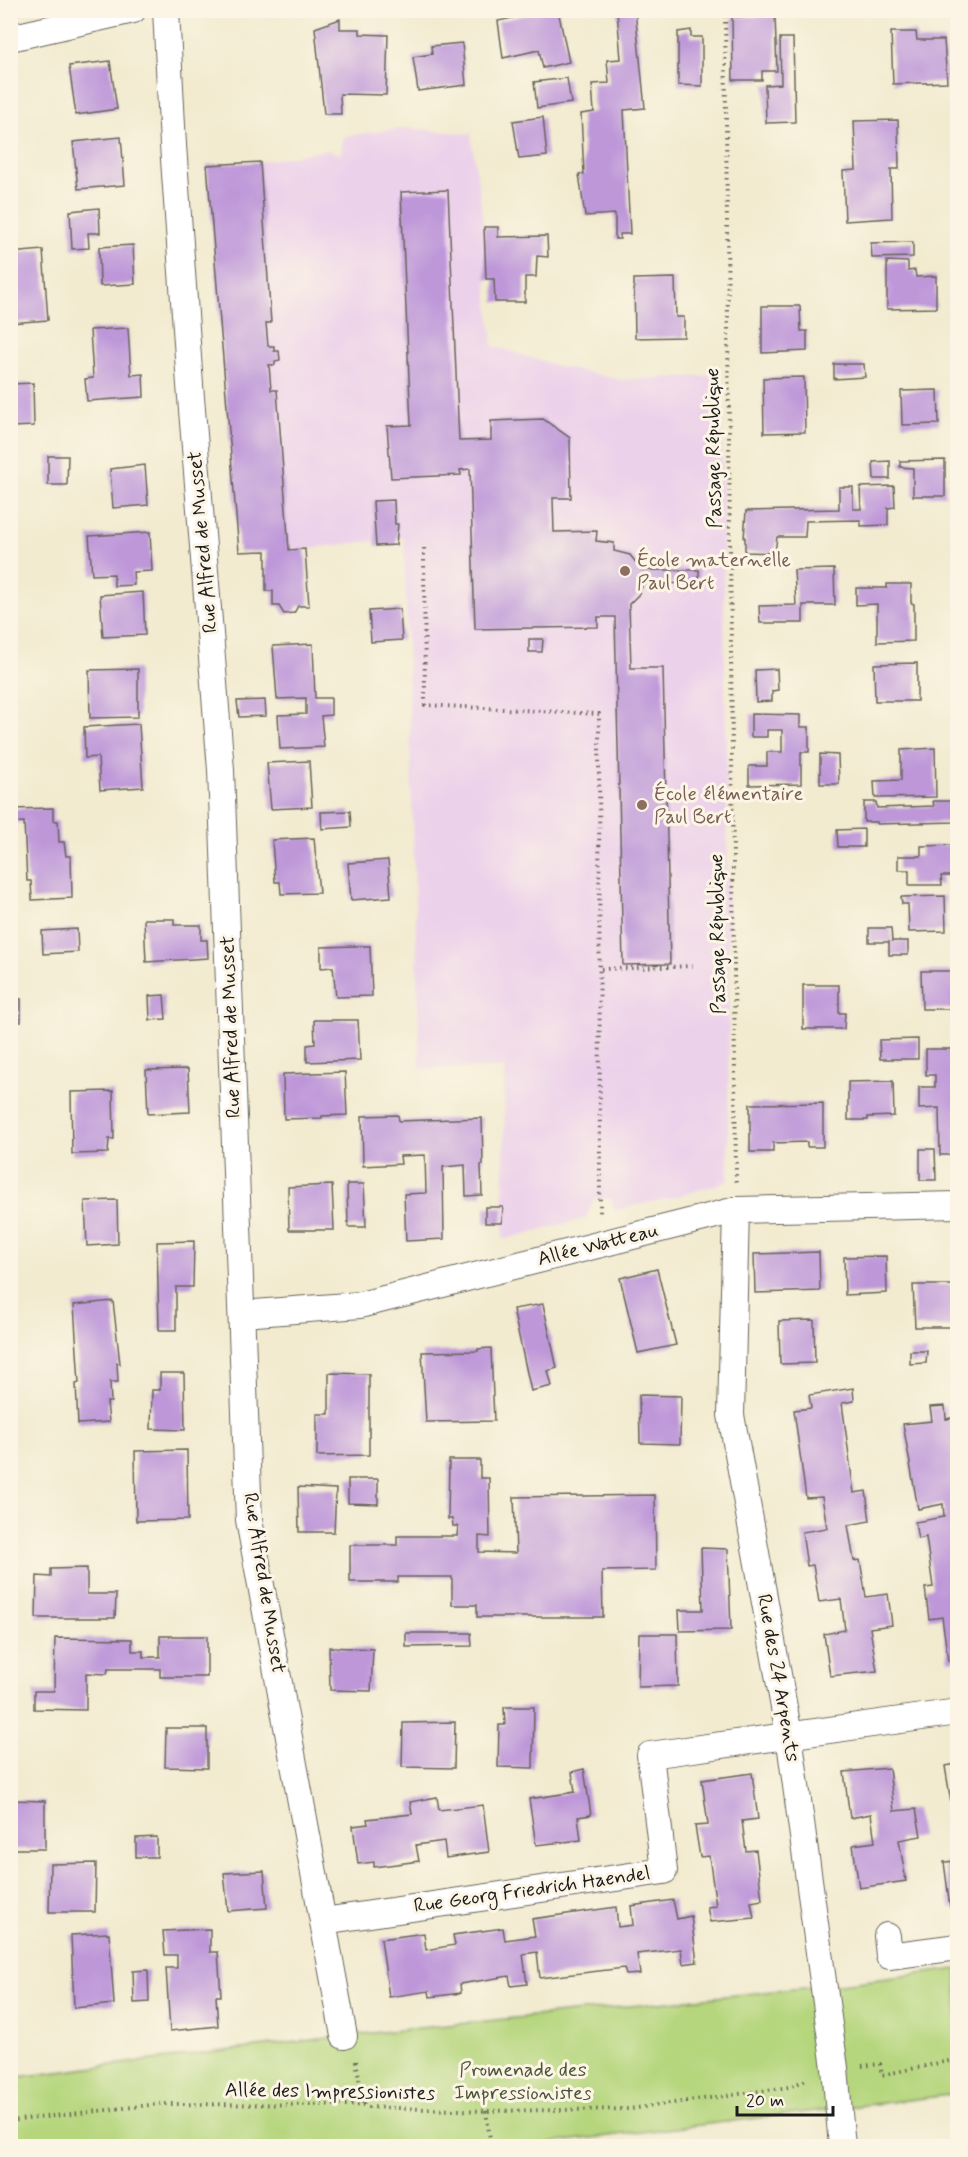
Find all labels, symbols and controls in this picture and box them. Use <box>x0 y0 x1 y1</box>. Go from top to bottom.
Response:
street label: Passage République <box>699 368 729 528</box>
street label: Rue Alfred de Musset <box>182 450 224 634</box>
place label: École maternelle Paul Bert <box>637 547 791 597</box>
marker: École maternelle Paul Bert <box>618 564 632 578</box>
place label: École élémentaire Paul Bert <box>654 781 803 831</box>
marker: École élémentaire Paul Bert <box>635 798 649 812</box>
street label: Passage République <box>703 854 733 1014</box>
street label: Rue Alfred de Musset <box>214 935 248 1119</box>
street label: Allée Watteau <box>535 1217 661 1273</box>
street label: Rue Alfred de Musset <box>236 1491 292 1675</box>
street label: Rue des 24 Arpents <box>750 1592 806 1764</box>
street label: Rue Georg Friedrich Haendel <box>412 1860 652 1921</box>
park label: Promenade des Impressionistes <box>454 2057 592 2107</box>
street label: Allée des Impressionistes <box>225 2077 435 2107</box>
scale bar <box>737 2079 833 2117</box>
text: 20 m <box>746 2089 784 2113</box>

